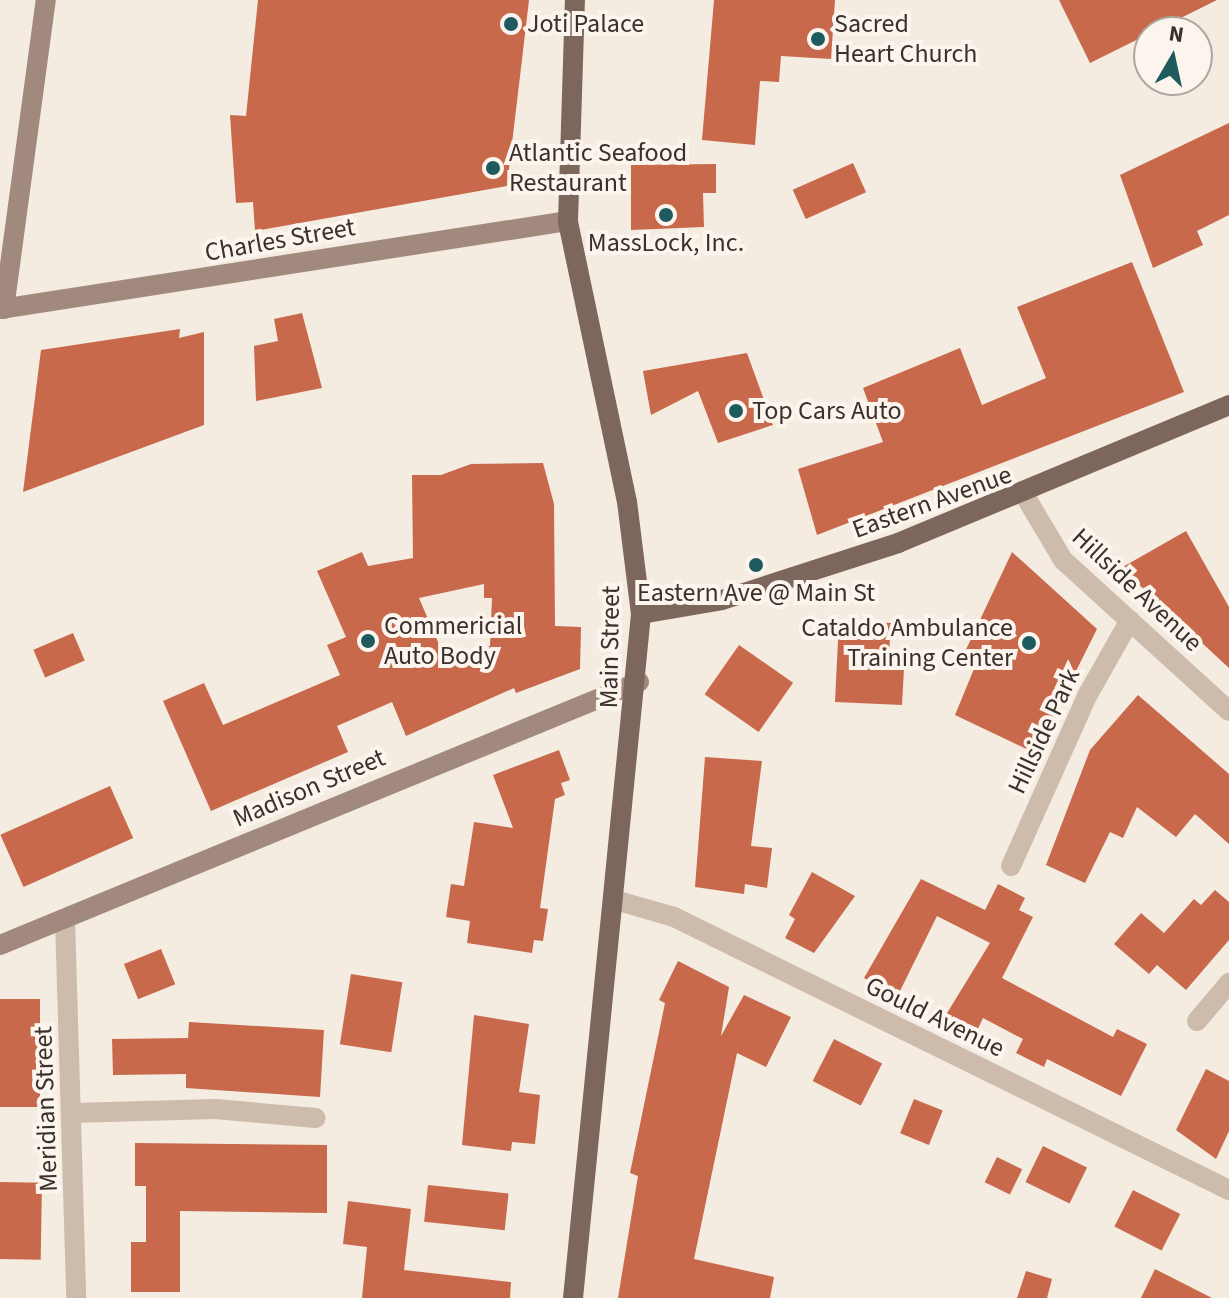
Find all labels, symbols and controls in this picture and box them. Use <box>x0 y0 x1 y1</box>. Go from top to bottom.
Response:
place label: Joti Palace <box>527 8 644 40</box>
place label: Sacred Heart Church <box>834 8 977 70</box>
marker: Joti Palace <box>502 15 520 33</box>
north arrow <box>1133 16 1213 96</box>
text: N <box>1167 17 1186 51</box>
marker: Sacred Heart Church <box>809 30 827 48</box>
place label: Atlantic Seafood Restaurant <box>509 137 687 198</box>
marker: Atlantic Seafood Restaurant <box>484 159 502 177</box>
marker: MassLock, Inc. <box>657 206 675 224</box>
street label: Charles Street <box>203 211 357 269</box>
place label: MassLock, Inc. <box>588 227 744 259</box>
place label: Top Cars Auto <box>752 395 902 427</box>
marker: Top Cars Auto <box>727 402 745 420</box>
street label: Eastern Avenue <box>848 459 1016 545</box>
street label: Hillside Avenue <box>1065 522 1209 658</box>
marker: Eastern Ave @ Main St <box>747 556 765 574</box>
place label: Eastern Ave @ Main St <box>637 577 875 609</box>
street label: Main Street <box>593 585 627 709</box>
place label: Commericial Auto Body <box>384 610 522 672</box>
place label: Cataldo Ambulance Training Center <box>801 612 1013 674</box>
marker: Commericial Auto Body <box>359 632 377 650</box>
marker: Cataldo Ambulance Training Center <box>1020 634 1038 652</box>
street label: Hillside Park <box>1001 663 1087 799</box>
street label: Madison Street <box>228 742 390 834</box>
street label: Gould Avenue <box>860 970 1010 1064</box>
street label: Meridian Street <box>28 1026 64 1192</box>

